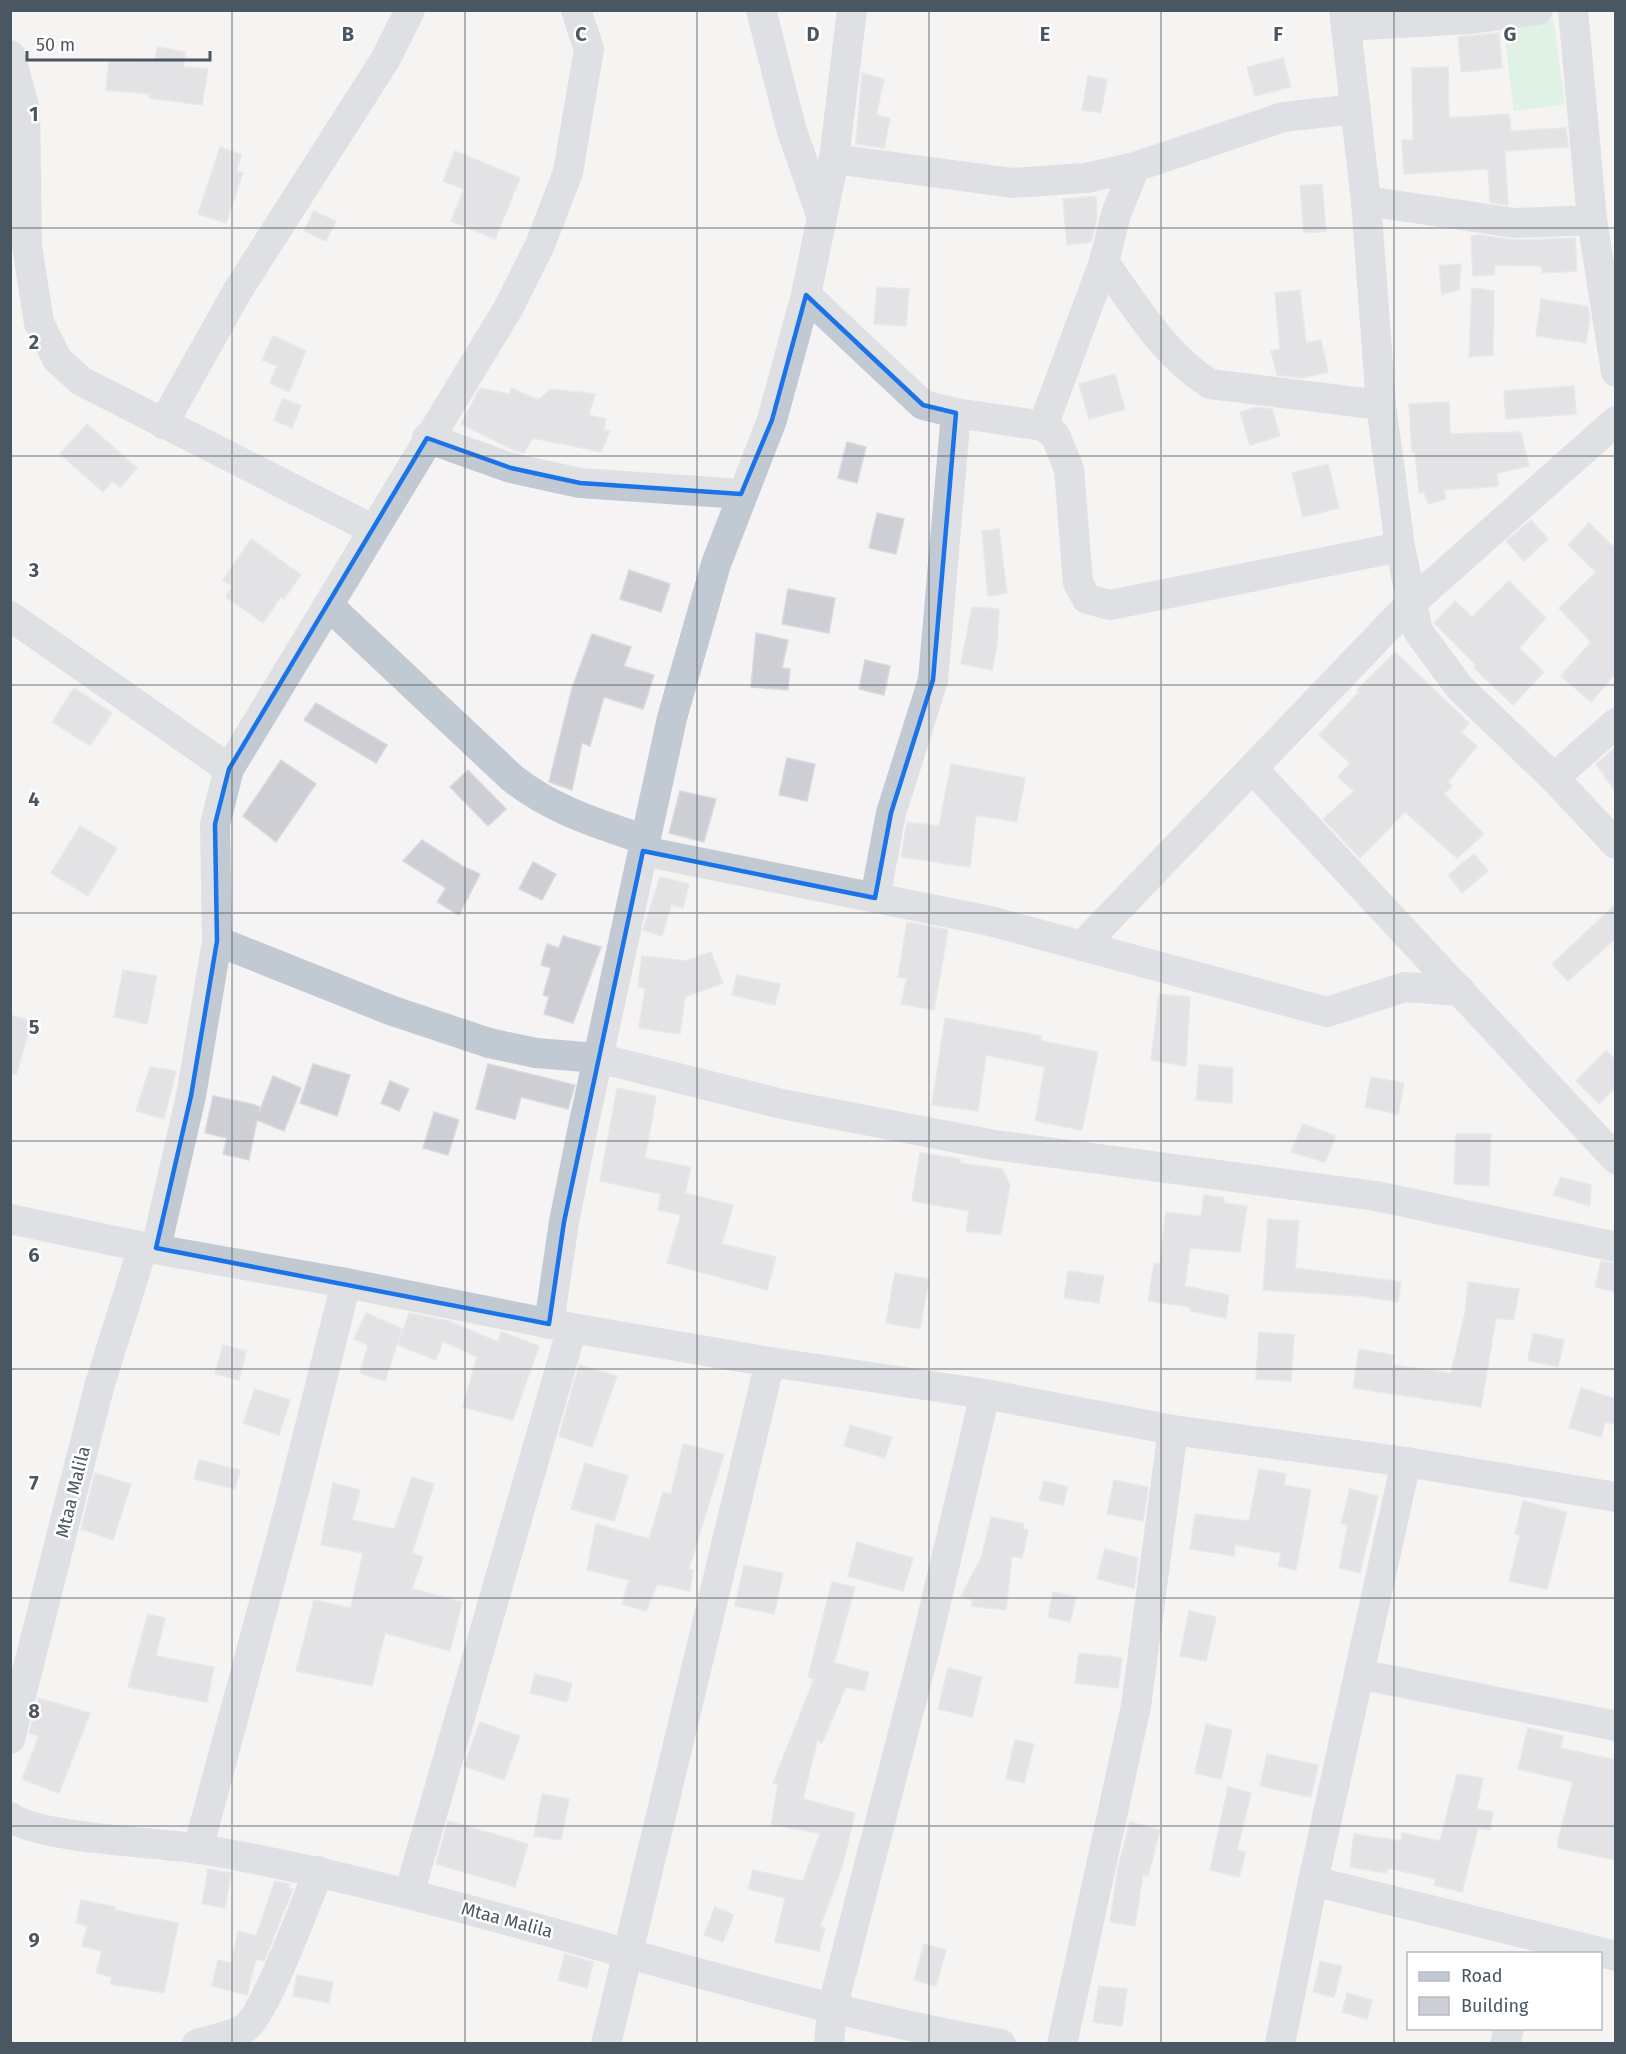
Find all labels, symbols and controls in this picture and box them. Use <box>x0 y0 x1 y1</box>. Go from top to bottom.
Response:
text: B <box>342 22 354 46</box>
text: C <box>575 22 587 46</box>
text: D <box>806 22 820 46</box>
text: E <box>1040 22 1050 46</box>
text: F <box>1273 22 1283 46</box>
text: G <box>1504 22 1516 46</box>
scale bar <box>27 24 210 62</box>
text: 50 m <box>36 34 75 56</box>
text: 1 <box>29 102 39 126</box>
text: 2 <box>29 330 39 354</box>
text: 3 <box>28 558 39 582</box>
text: 4 <box>28 787 40 811</box>
text: 5 <box>29 1015 40 1039</box>
text: 6 <box>28 1243 40 1267</box>
street label: Mtaa Malila <box>51 1444 95 1540</box>
text: 7 <box>29 1471 39 1495</box>
text: 8 <box>28 1699 40 1723</box>
street label: Mtaa Malila <box>459 1897 555 1943</box>
text: 9 <box>28 1928 40 1952</box>
legend <box>1407 1952 1602 2030</box>
text: Road <box>1461 1965 1503 1987</box>
text: Building <box>1461 1995 1529 2017</box>

